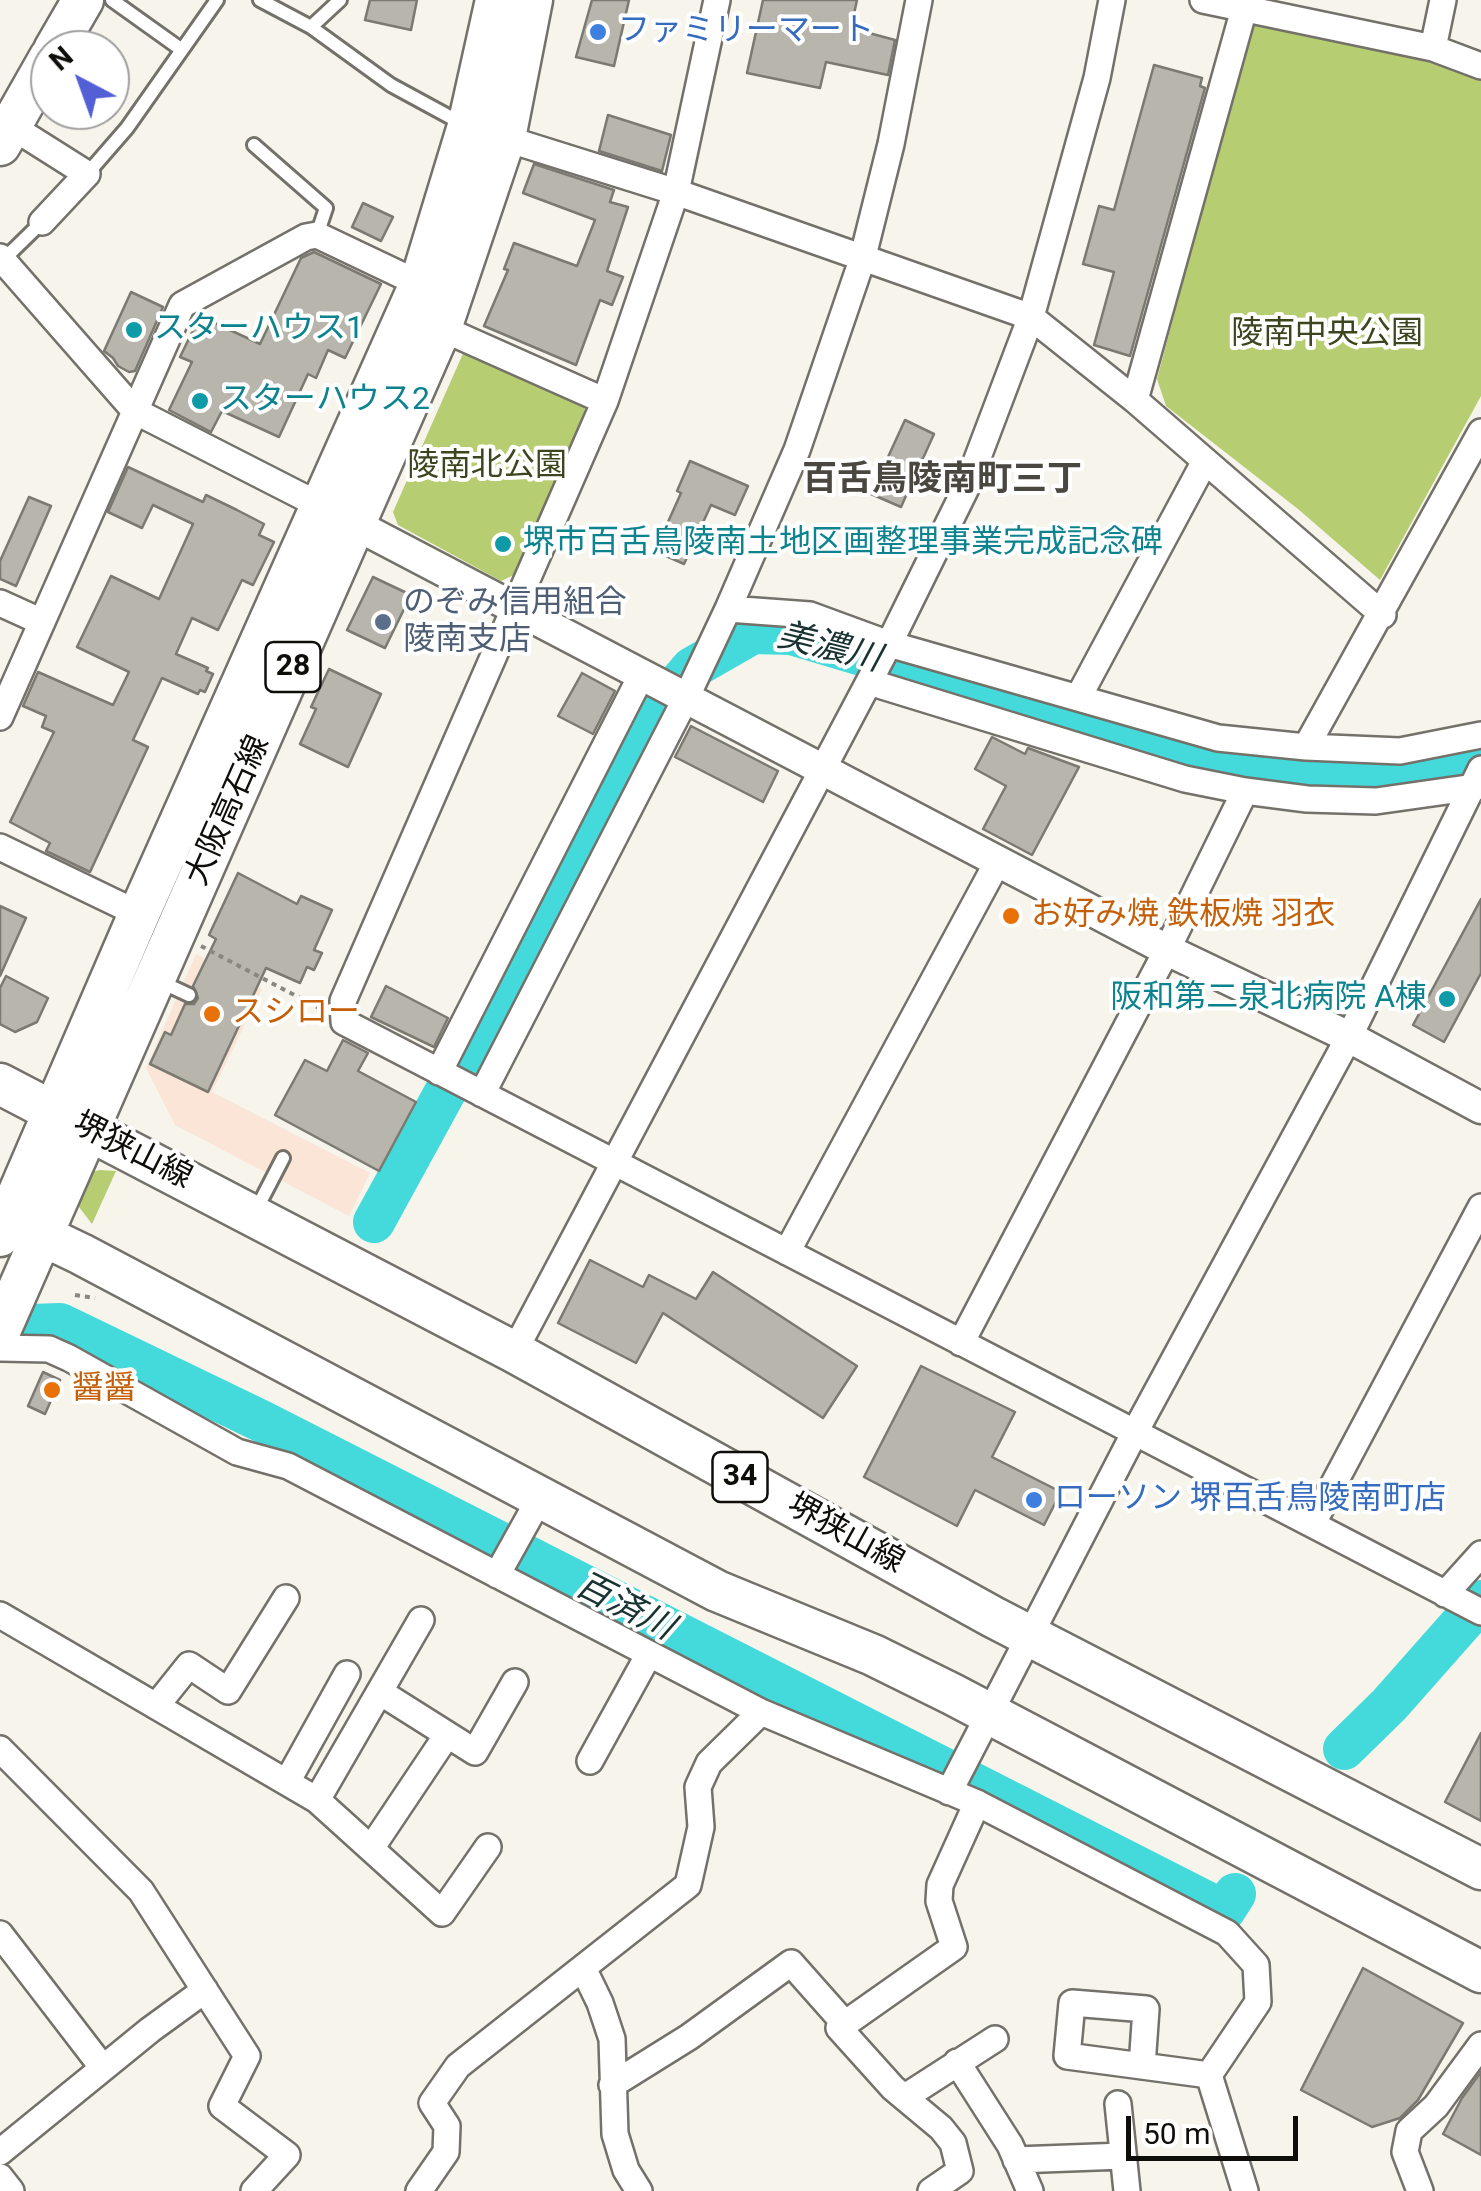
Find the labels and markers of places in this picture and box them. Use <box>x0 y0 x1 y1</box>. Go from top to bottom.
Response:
place label: ファミリーマート <box>618 13 874 51</box>
marker: ファミリーマート <box>587 21 609 43</box>
place label: スターハウス1 <box>154 311 364 349</box>
marker: スターハウス1 <box>123 319 145 341</box>
place label: スターハウス2 <box>220 382 430 420</box>
marker: スターハウス2 <box>189 390 211 412</box>
place label: 堺市百舌鳥陵南土地区画整理事業完成記念碑 <box>523 525 1163 563</box>
marker: 堺市百舌鳥陵南土地区画整理事業完成記念碑 <box>492 533 514 555</box>
place label: のぞみ信用組合 陵南支店 <box>403 585 627 660</box>
marker: のぞみ信用組合 陵南支店 <box>372 611 394 633</box>
place label: お好み焼 鉄板焼 羽衣 <box>1031 897 1335 935</box>
marker: お好み焼 鉄板焼 羽衣 <box>1000 905 1022 927</box>
place label: 阪和第二泉北病院 A棟 <box>1110 980 1427 1018</box>
marker: 阪和第二泉北病院 A棟 <box>1436 988 1458 1010</box>
place label: スシロー <box>232 995 360 1033</box>
marker: スシロー <box>201 1003 223 1025</box>
place label: 醤醤 <box>72 1371 136 1409</box>
marker: 醤醤 <box>41 1379 63 1401</box>
place label: ローソン 堺百舌鳥陵南町店 <box>1054 1481 1446 1519</box>
marker: ローソン 堺百舌鳥陵南町店 <box>1023 1489 1045 1511</box>

